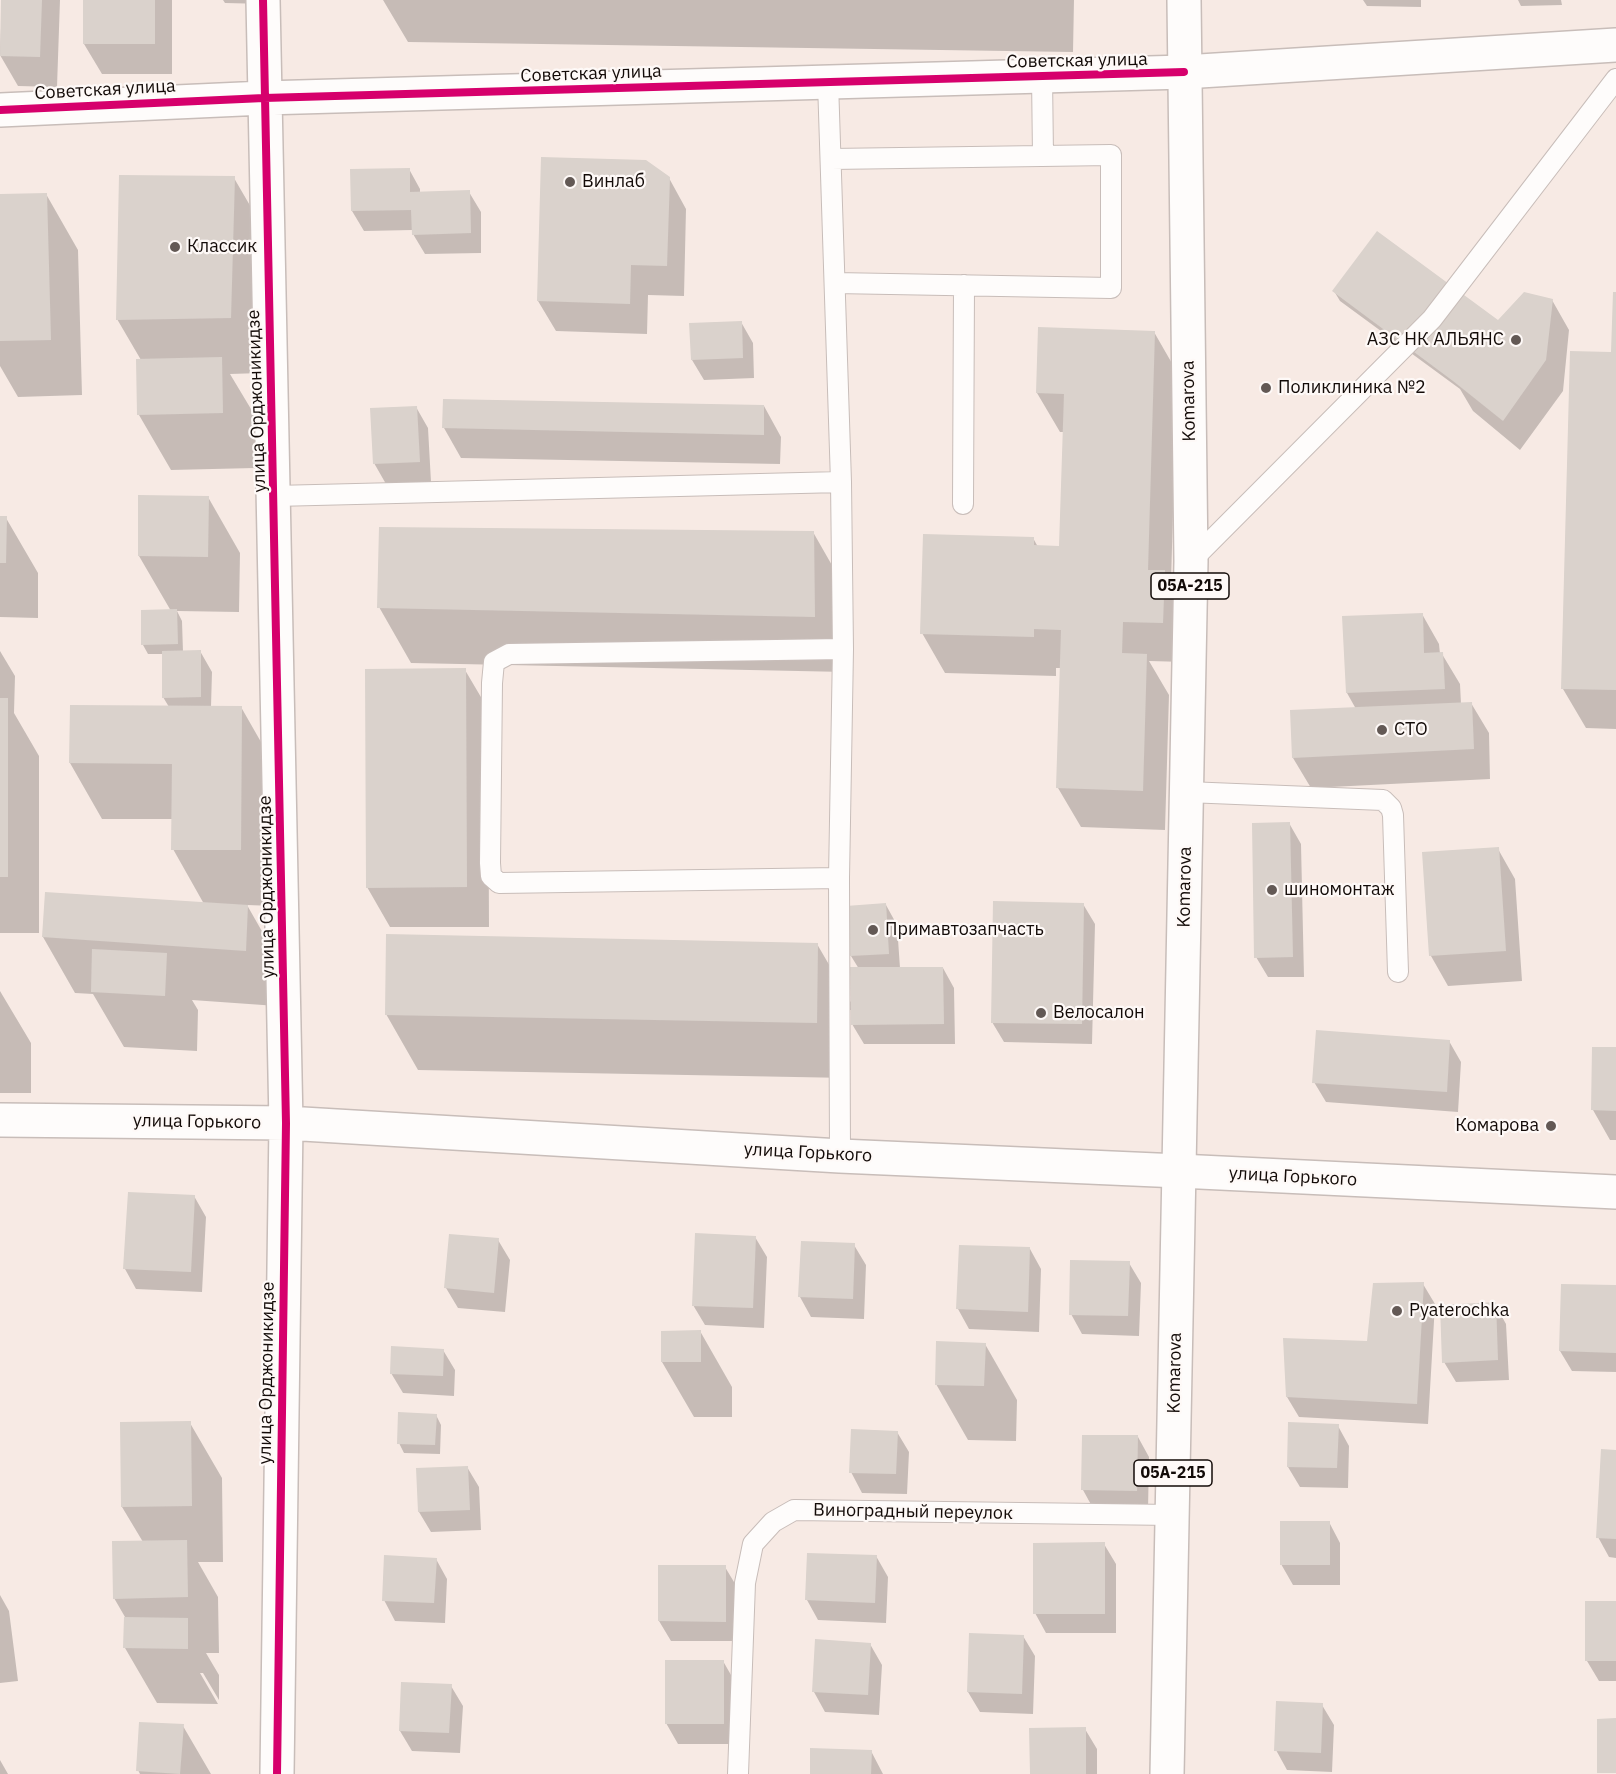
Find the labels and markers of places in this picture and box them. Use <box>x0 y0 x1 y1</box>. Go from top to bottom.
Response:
place label: Винлаб <box>582 171 645 193</box>
marker: Винлаб <box>563 175 577 189</box>
place label: Классик <box>187 236 257 258</box>
marker: Классик <box>168 240 182 254</box>
place label: АЗС НК АЛЬЯНС <box>1367 329 1504 351</box>
marker: АЗС НК АЛЬЯНС <box>1509 333 1523 347</box>
place label: Поликлиника №2 <box>1278 377 1426 399</box>
marker: Поликлиника №2 <box>1259 381 1273 395</box>
place label: СТО <box>1394 719 1428 741</box>
marker: СТО <box>1375 723 1389 737</box>
place label: шиномонтаж <box>1284 879 1395 901</box>
marker: шиномонтаж <box>1265 883 1279 897</box>
place label: Примавтозапчасть <box>885 919 1044 941</box>
marker: Примавтозапчасть <box>866 923 880 937</box>
place label: Велосалон <box>1053 1002 1145 1024</box>
marker: Велосалон <box>1034 1006 1048 1020</box>
place label: Комарова <box>1455 1115 1539 1137</box>
marker: Комарова <box>1544 1119 1558 1133</box>
place label: Pyaterochka <box>1409 1300 1509 1322</box>
marker: Pyaterochka <box>1390 1304 1404 1318</box>

